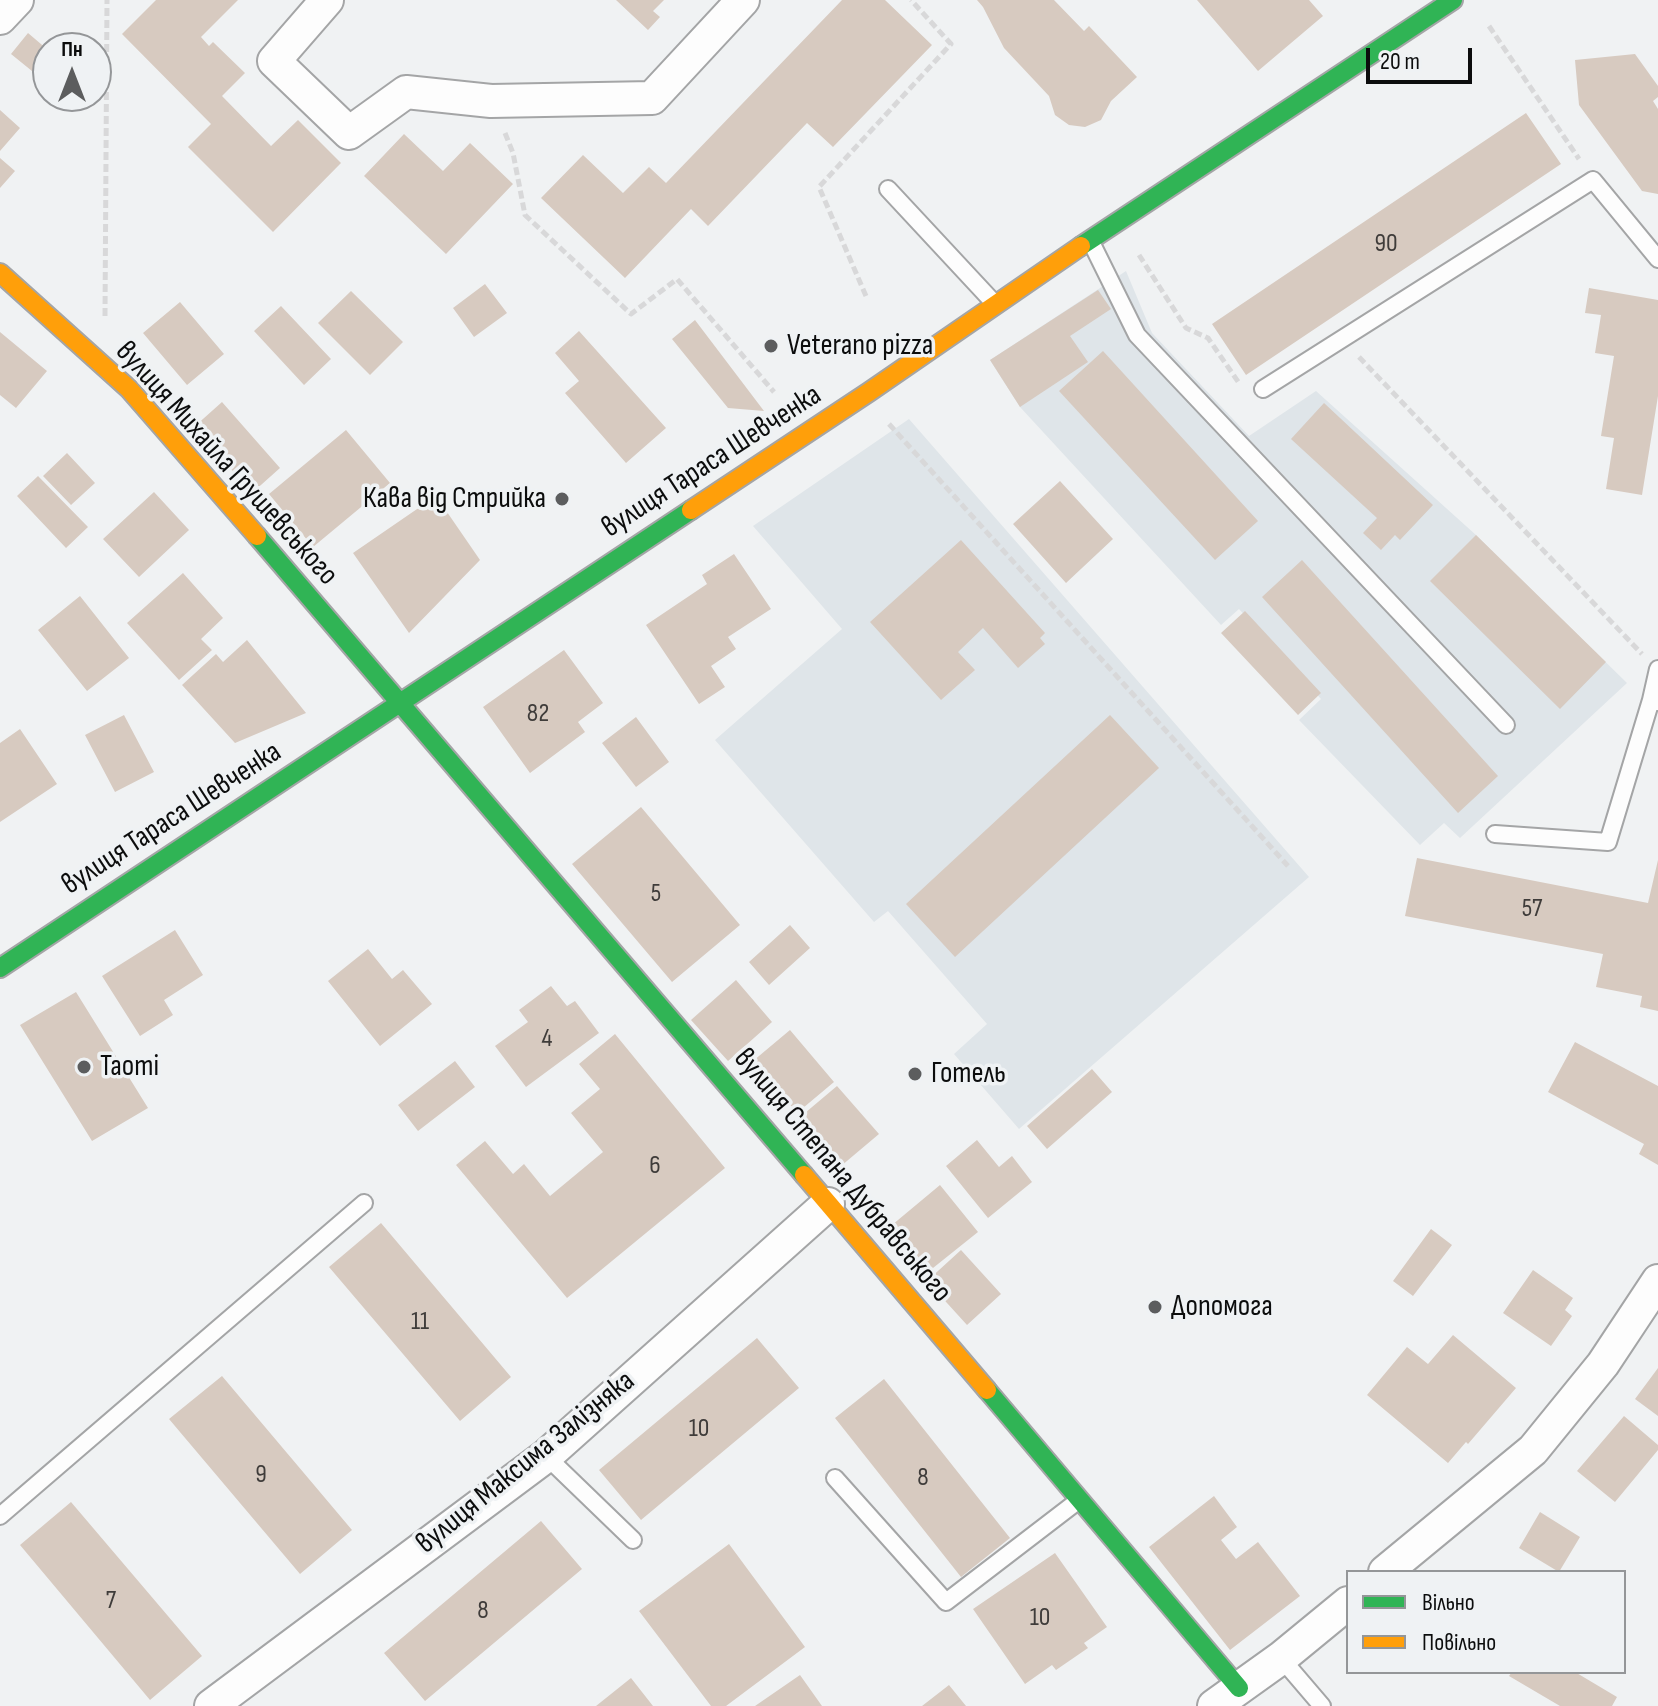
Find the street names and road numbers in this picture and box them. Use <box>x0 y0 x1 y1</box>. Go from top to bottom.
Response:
street label: вулиця Михайла Грушевського <box>107 335 345 593</box>
street label: вулиця Тараса Шевченка <box>596 378 828 546</box>
street label: вулиця Тараса Шевченка <box>56 735 288 903</box>
street label: вулиця Степана Дубравського <box>725 1042 959 1310</box>
street label: вулиця Максима Залізняка <box>409 1364 643 1562</box>

